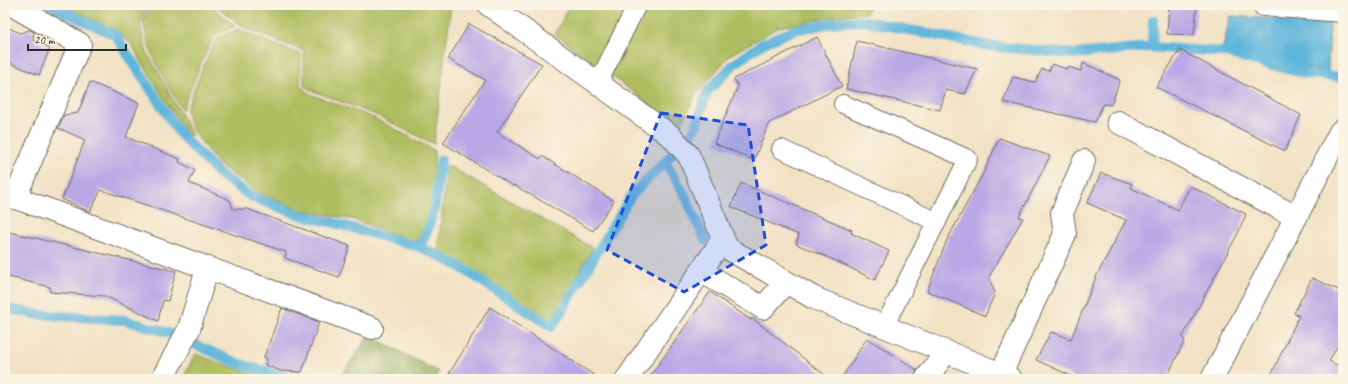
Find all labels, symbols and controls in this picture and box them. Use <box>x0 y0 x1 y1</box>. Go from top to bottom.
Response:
scale bar <box>28 26 126 52</box>
text: 20 m <box>34 32 56 48</box>

